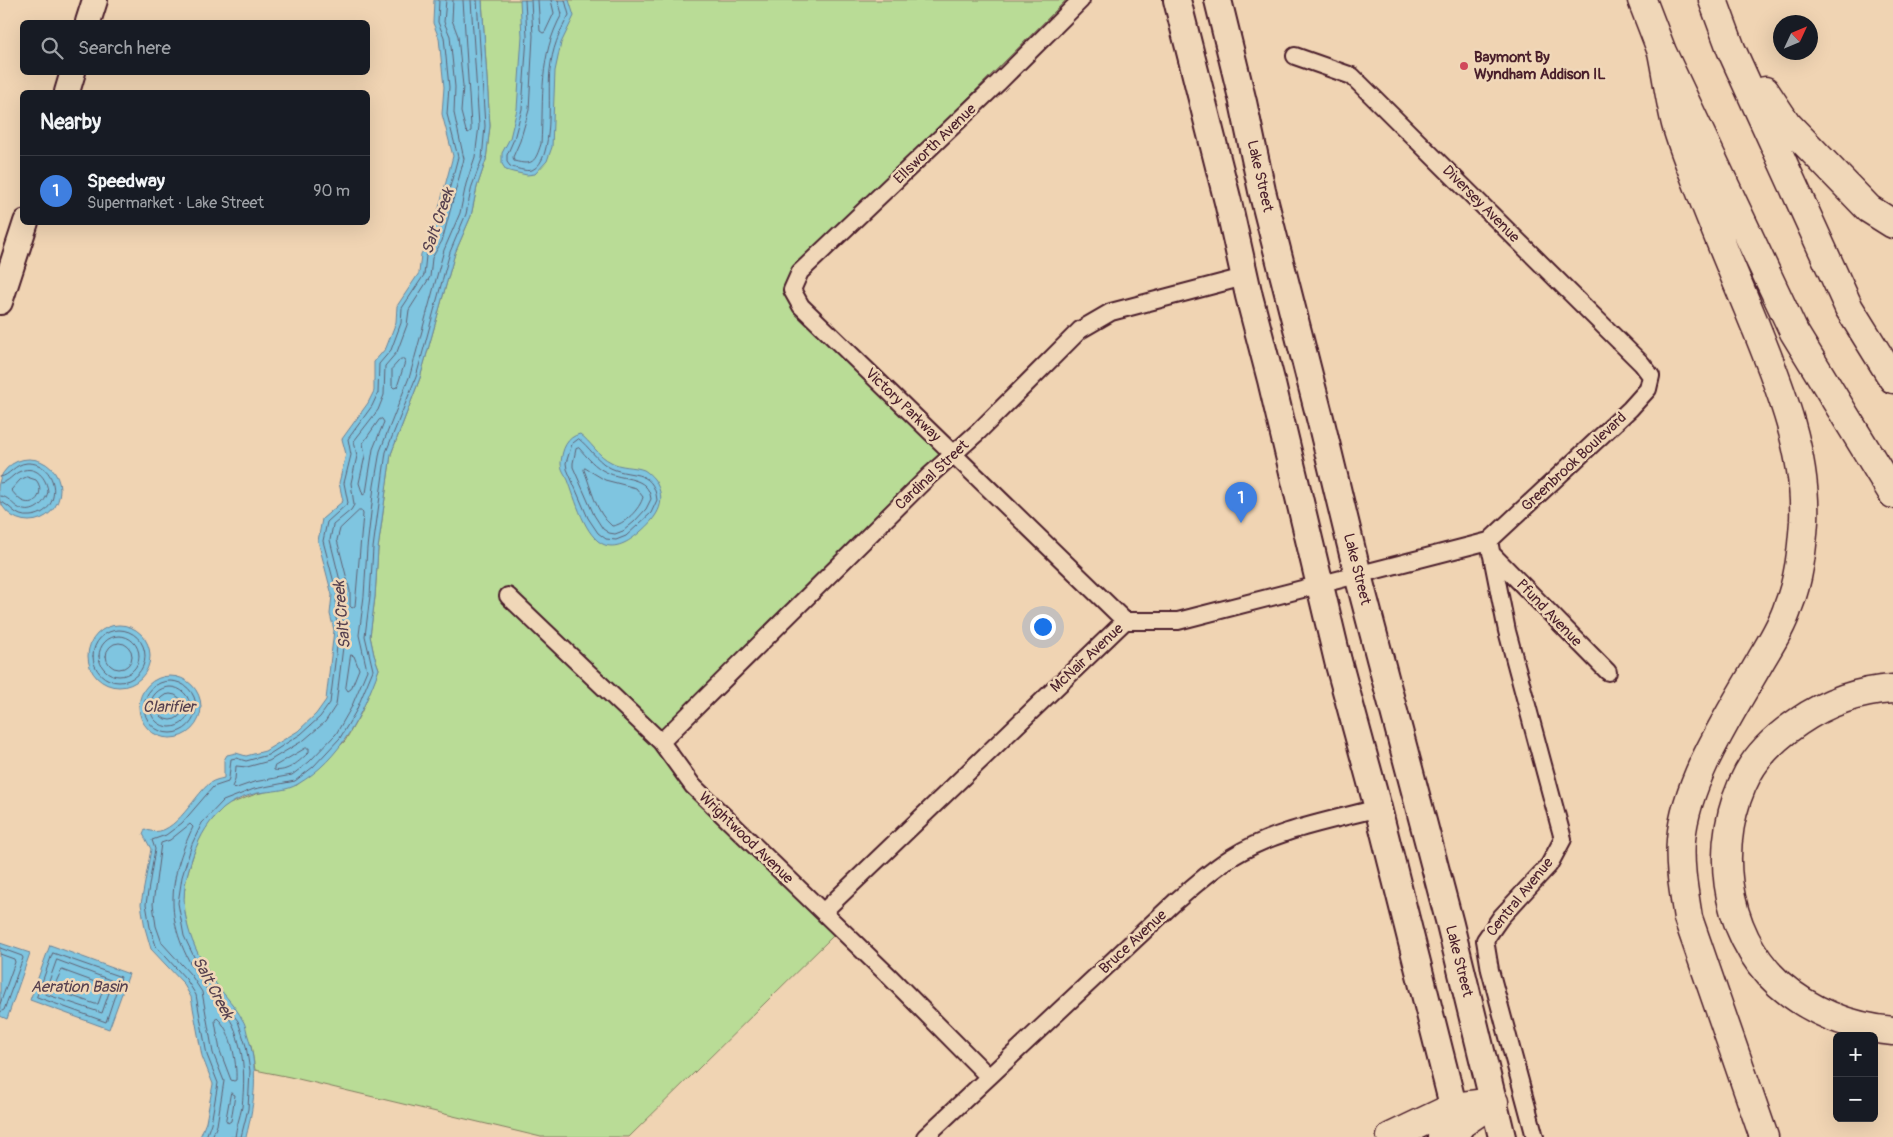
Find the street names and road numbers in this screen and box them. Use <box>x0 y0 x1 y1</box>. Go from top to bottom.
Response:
street label: Ellsworth Avenue <box>890 99 981 188</box>
street label: Lake Street <box>1243 138 1278 215</box>
street label: Diversey Avenue <box>1438 161 1524 247</box>
street label: Victory Parkway <box>861 364 945 446</box>
street label: Greenbrook Boulevard <box>1517 408 1631 516</box>
street label: Cardinal Street <box>891 435 974 514</box>
street label: Lake Street <box>1339 531 1375 608</box>
street label: Pfund Avenue <box>1512 575 1586 651</box>
street label: McNair Avenue <box>1047 619 1128 697</box>
street label: Wrightwood Avenue <box>695 788 798 889</box>
street label: Central Avenue <box>1482 853 1558 940</box>
street label: Bruce Avenue <box>1095 905 1171 978</box>
street label: Lake Street <box>1441 923 1477 1000</box>

